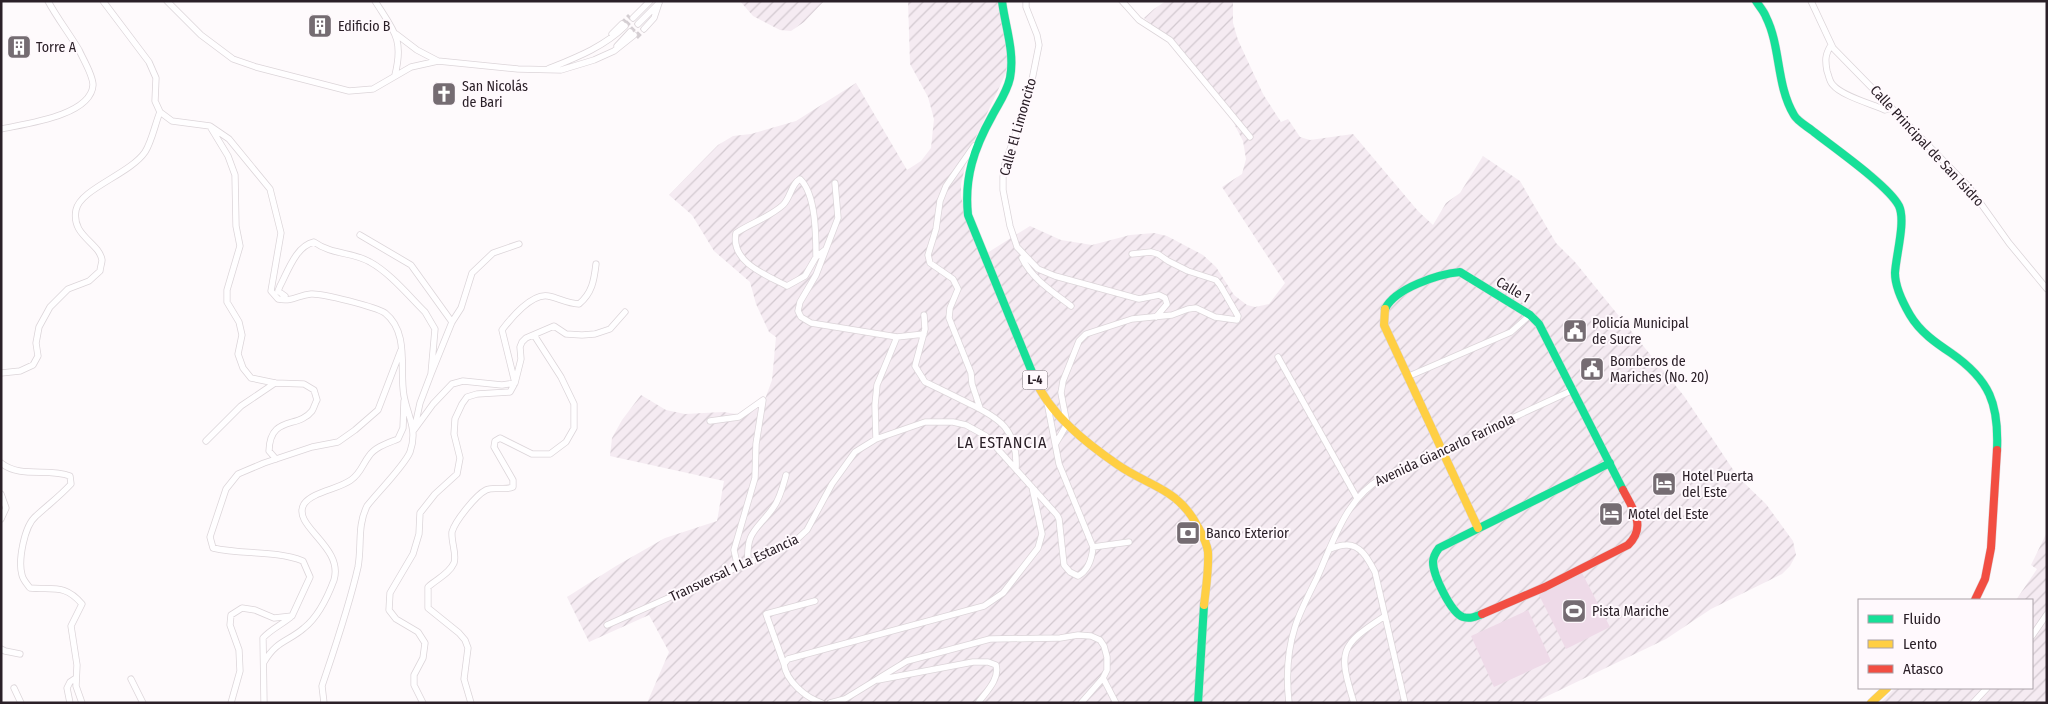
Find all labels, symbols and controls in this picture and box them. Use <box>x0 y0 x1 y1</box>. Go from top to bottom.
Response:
building icon: Edificio B <box>307 13 333 39</box>
place label: Edificio B <box>338 18 391 35</box>
building icon: Torre A <box>6 34 32 60</box>
place label: Torre A <box>36 39 77 56</box>
street label: Calle El Limoncito <box>996 76 1040 178</box>
place label: San Nicolás de Bari <box>462 78 528 111</box>
church icon: San Nicolás de Bari <box>431 81 457 107</box>
street label: Calle Principal de San Isidro <box>1866 82 1988 210</box>
street label: Calle 1 <box>1493 273 1533 307</box>
place label: Policía Municipal de Sucre <box>1592 315 1689 348</box>
public building icon: Policía Municipal de Sucre <box>1562 318 1588 344</box>
place label: Bomberos de Mariches (No. 20) <box>1610 353 1709 386</box>
public building icon: Bomberos de Mariches (No. 20) <box>1579 356 1605 382</box>
road number: L-4 <box>1022 370 1048 390</box>
street label: Avenida Giancarlo Farinola <box>1372 410 1518 490</box>
district label: LA ESTANCIA <box>957 433 1047 452</box>
place label: Hotel Puerta del Este <box>1682 468 1754 501</box>
hotel icon: Hotel Puerta del Este <box>1651 471 1677 497</box>
hotel icon: Motel del Este <box>1598 501 1624 527</box>
place label: Motel del Este <box>1628 506 1709 523</box>
bank icon: Banco Exterior <box>1175 520 1201 546</box>
place label: Banco Exterior <box>1206 525 1289 542</box>
street label: Transversal 1 La Estancia <box>667 531 801 605</box>
sports icon: Pista Mariche <box>1561 598 1587 624</box>
legend <box>1858 599 2033 689</box>
place label: Pista Mariche <box>1592 603 1669 620</box>
text: Fluido <box>1903 610 1941 628</box>
text: Lento <box>1903 635 1937 653</box>
text: Atasco <box>1903 660 1943 678</box>

